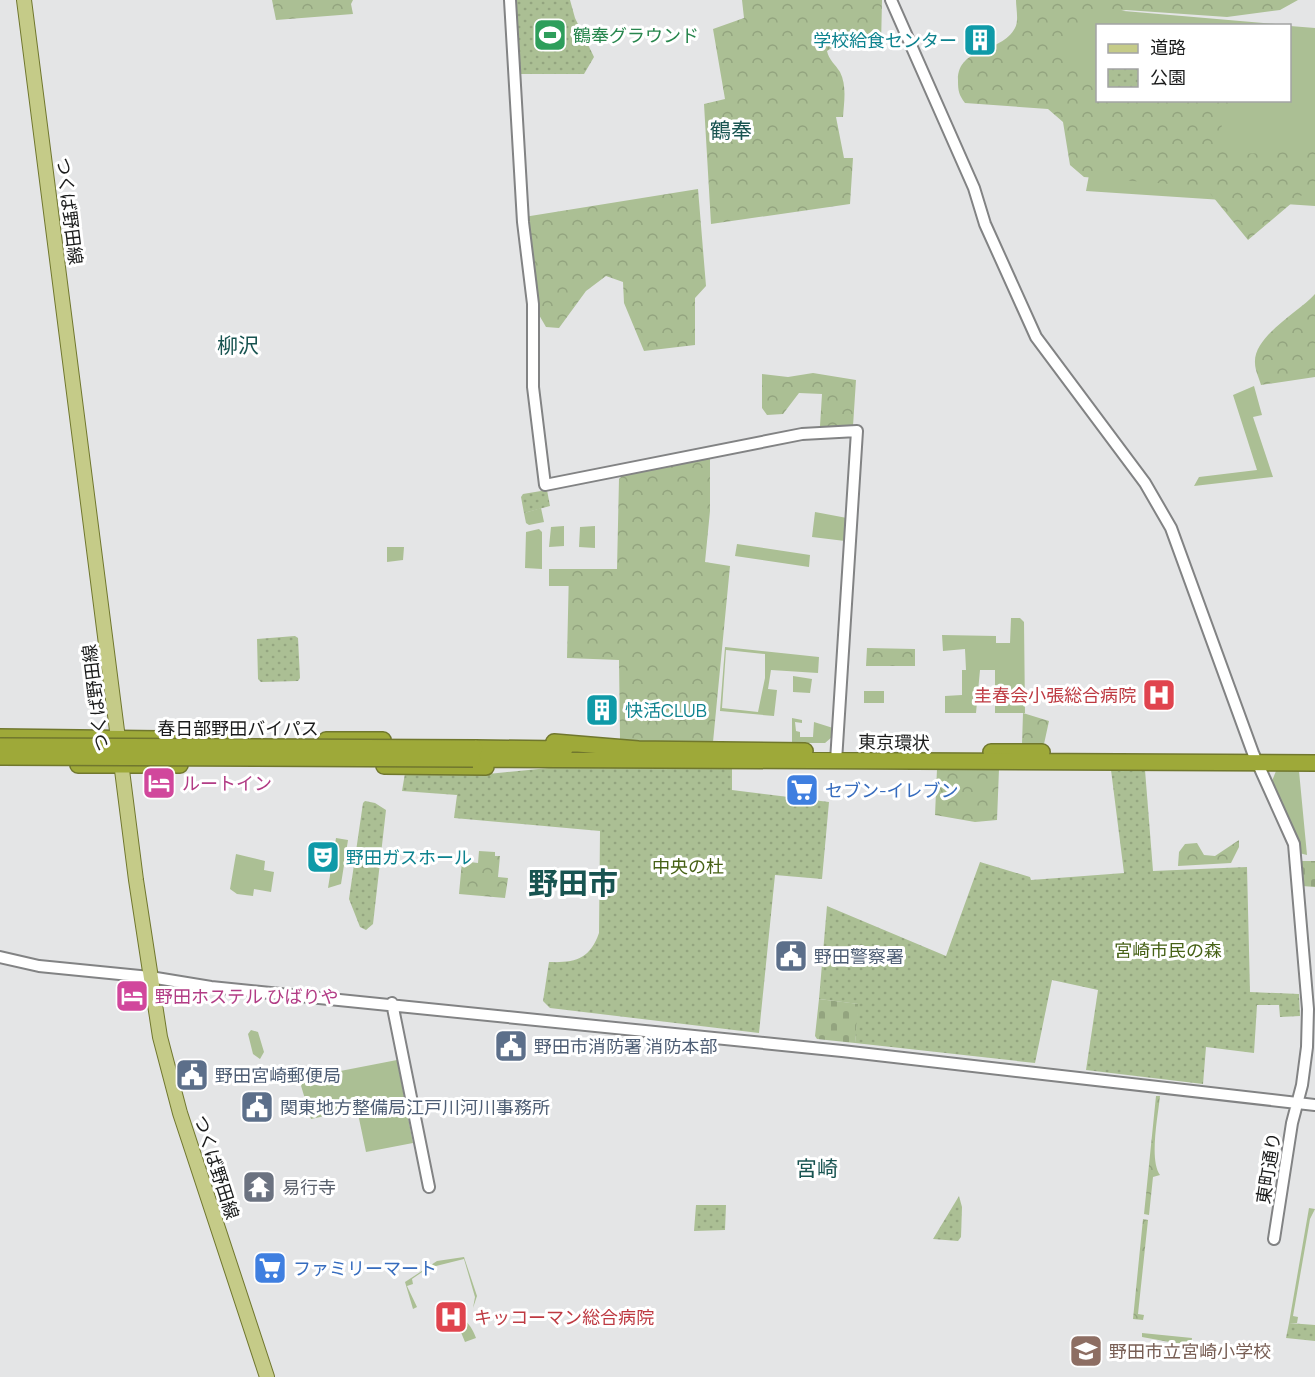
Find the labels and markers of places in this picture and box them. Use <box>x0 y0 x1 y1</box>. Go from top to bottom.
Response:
sports icon: 鶴奉グラウンド <box>532 17 568 53</box>
building icon: 学校給食センター <box>962 22 998 58</box>
place label: 鶴奉グラウンド <box>573 23 699 47</box>
place label: 学校給食センター <box>813 28 957 52</box>
hospital icon: 圭春会小張総合病院 <box>1141 677 1177 713</box>
place label: 圭春会小張総合病院 <box>974 683 1136 707</box>
building icon: 快活CLUB <box>584 692 620 728</box>
place label: 快活CLUB <box>625 698 707 722</box>
hotel icon: ルートイン <box>141 765 177 801</box>
place label: ルートイン <box>182 771 272 795</box>
supermarket icon: セブン-イレブン <box>784 772 820 808</box>
place label: セブン-イレブン <box>825 778 959 802</box>
theatre icon: 野田ガスホール <box>305 839 341 875</box>
place label: 野田ガスホール <box>346 845 472 869</box>
public building icon: 野田警察署 <box>773 938 809 974</box>
place label: 野田警察署 <box>814 944 904 968</box>
hotel icon: 野田ホステル ひばりや <box>114 978 150 1014</box>
place label: 野田ホステル ひばりや <box>155 984 339 1008</box>
public building icon: 野田市消防署 消防本部 <box>493 1028 529 1064</box>
place label: 野田市消防署 消防本部 <box>534 1034 718 1058</box>
public building icon: 野田宮崎郵便局 <box>174 1057 210 1093</box>
place label: 野田宮崎郵便局 <box>215 1063 341 1087</box>
public building icon: 関東地方整備局江戸川河川事務所 <box>239 1089 275 1125</box>
place label: 関東地方整備局江戸川河川事務所 <box>280 1095 550 1119</box>
temple icon: 易行寺 <box>241 1169 277 1205</box>
place label: 易行寺 <box>282 1175 336 1199</box>
supermarket icon: ファミリーマート <box>252 1250 288 1286</box>
place label: ファミリーマート <box>293 1256 437 1280</box>
hospital icon: キッコーマン総合病院 <box>433 1299 469 1335</box>
place label: キッコーマン総合病院 <box>474 1305 654 1329</box>
school or university icon: 野田市立宮崎小学校 <box>1068 1333 1104 1369</box>
place label: 野田市立宮崎小学校 <box>1109 1339 1271 1363</box>

